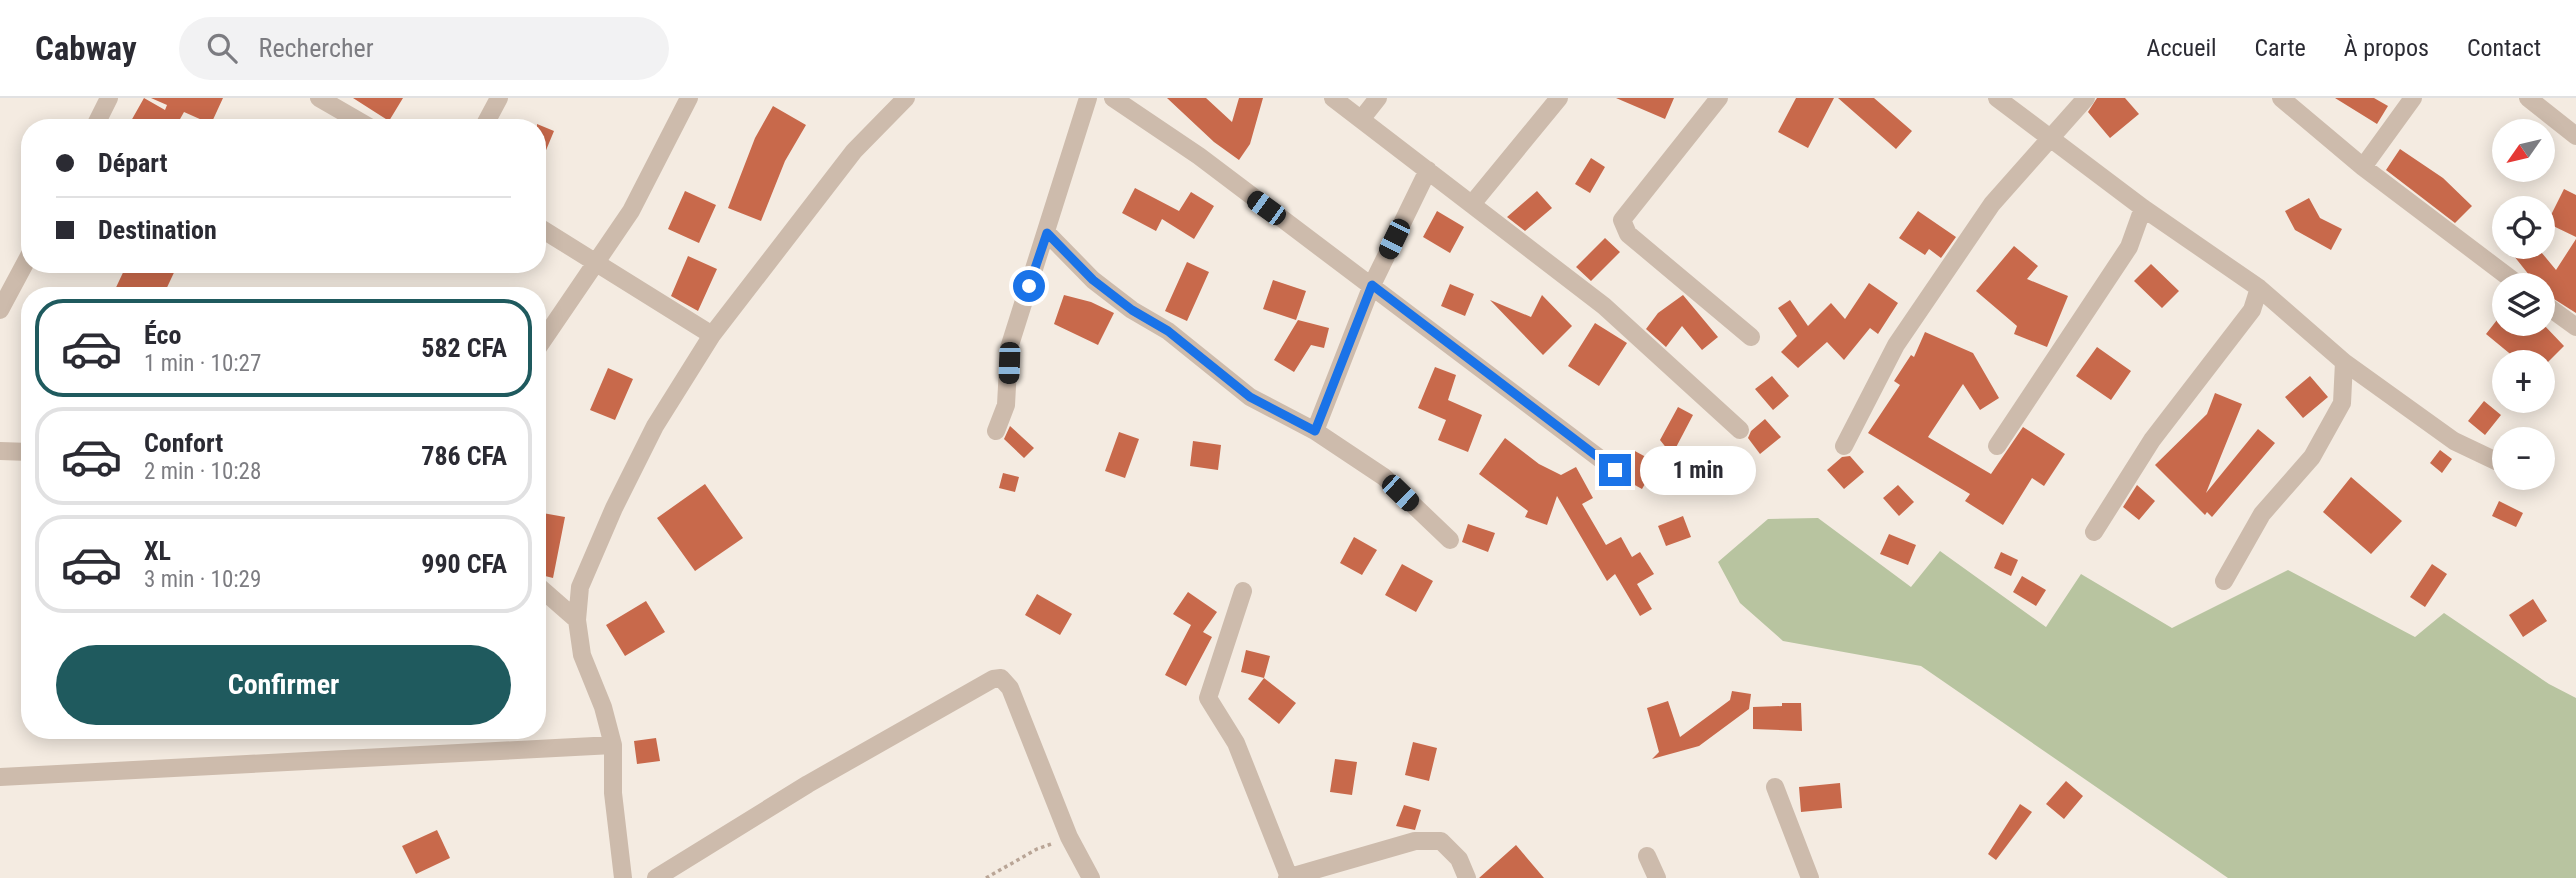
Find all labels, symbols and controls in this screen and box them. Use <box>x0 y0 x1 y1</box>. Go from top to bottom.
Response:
search box <box>179 17 669 80</box>
text: Cabway <box>35 29 137 68</box>
icon: search <box>203 29 241 67</box>
text: Rechercher <box>259 33 374 63</box>
text: Accueil <box>2147 34 2216 62</box>
text: Carte <box>2254 34 2306 62</box>
text: À propos <box>2344 34 2429 62</box>
text: Contact <box>2467 34 2541 62</box>
north arrow <box>2492 119 2555 182</box>
map controls <box>2492 119 2555 490</box>
text: Départ <box>98 148 167 178</box>
car <box>1243 187 1290 229</box>
button: locate <box>2492 196 2555 259</box>
text: Destination <box>98 215 217 245</box>
car <box>1376 216 1413 262</box>
route start <box>1013 270 1045 302</box>
button: layers <box>2492 273 2555 336</box>
icon: car <box>60 317 123 380</box>
text: Éco <box>144 320 181 350</box>
text: 582 CFA <box>421 333 507 363</box>
car <box>998 342 1021 384</box>
text: 1 min · 10:27 <box>144 350 261 377</box>
button: + <box>2492 350 2555 413</box>
icon: car <box>60 425 123 488</box>
button: − <box>2492 427 2555 490</box>
text: Confort <box>144 428 223 458</box>
text: 786 CFA <box>421 441 507 471</box>
callout: 1 min <box>1640 446 1755 494</box>
route end <box>1599 454 1631 486</box>
text: 1 min <box>1672 457 1724 484</box>
text: 2 min · 10:28 <box>144 458 261 485</box>
car <box>1378 471 1423 515</box>
icon: car <box>60 533 123 596</box>
text: XL <box>144 536 171 566</box>
text: 990 CFA <box>421 549 507 579</box>
text: 3 min · 10:29 <box>144 566 261 593</box>
button: Confirmer <box>56 645 511 725</box>

